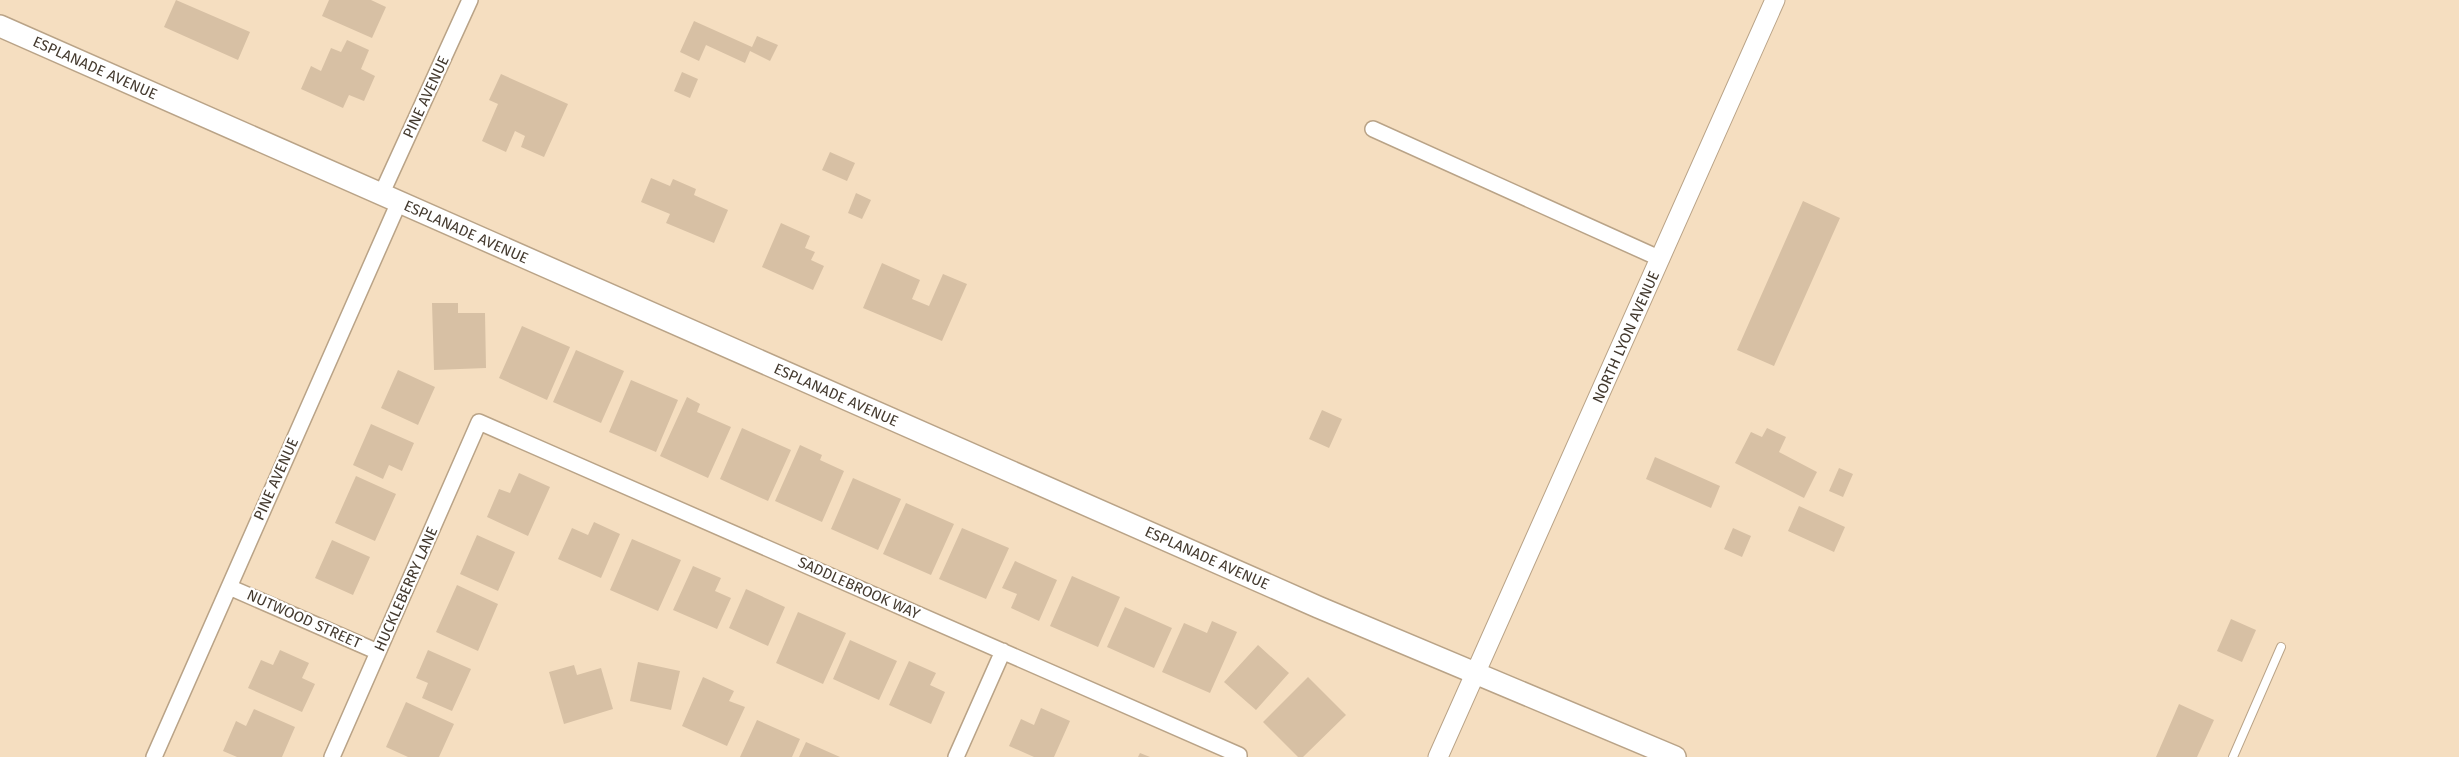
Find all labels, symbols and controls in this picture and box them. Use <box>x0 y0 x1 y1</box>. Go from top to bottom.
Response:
street label: ESPLANADE AVENUE <box>30 32 160 104</box>
street label: PINE AVENUE <box>399 53 453 141</box>
street label: ESPLANADE AVENUE <box>401 196 531 268</box>
street label: NORTH LYON AVENUE <box>1589 268 1663 406</box>
street label: ESPLANADE AVENUE <box>771 359 901 431</box>
street label: PINE AVENUE <box>250 435 302 523</box>
street label: ESPLANADE AVENUE <box>1142 522 1272 594</box>
street label: HUCKLEBERRY LANE <box>370 524 442 654</box>
street label: SADDLEBROOK WAY <box>795 553 923 623</box>
street label: NUTWOOD STREET <box>244 586 364 652</box>

